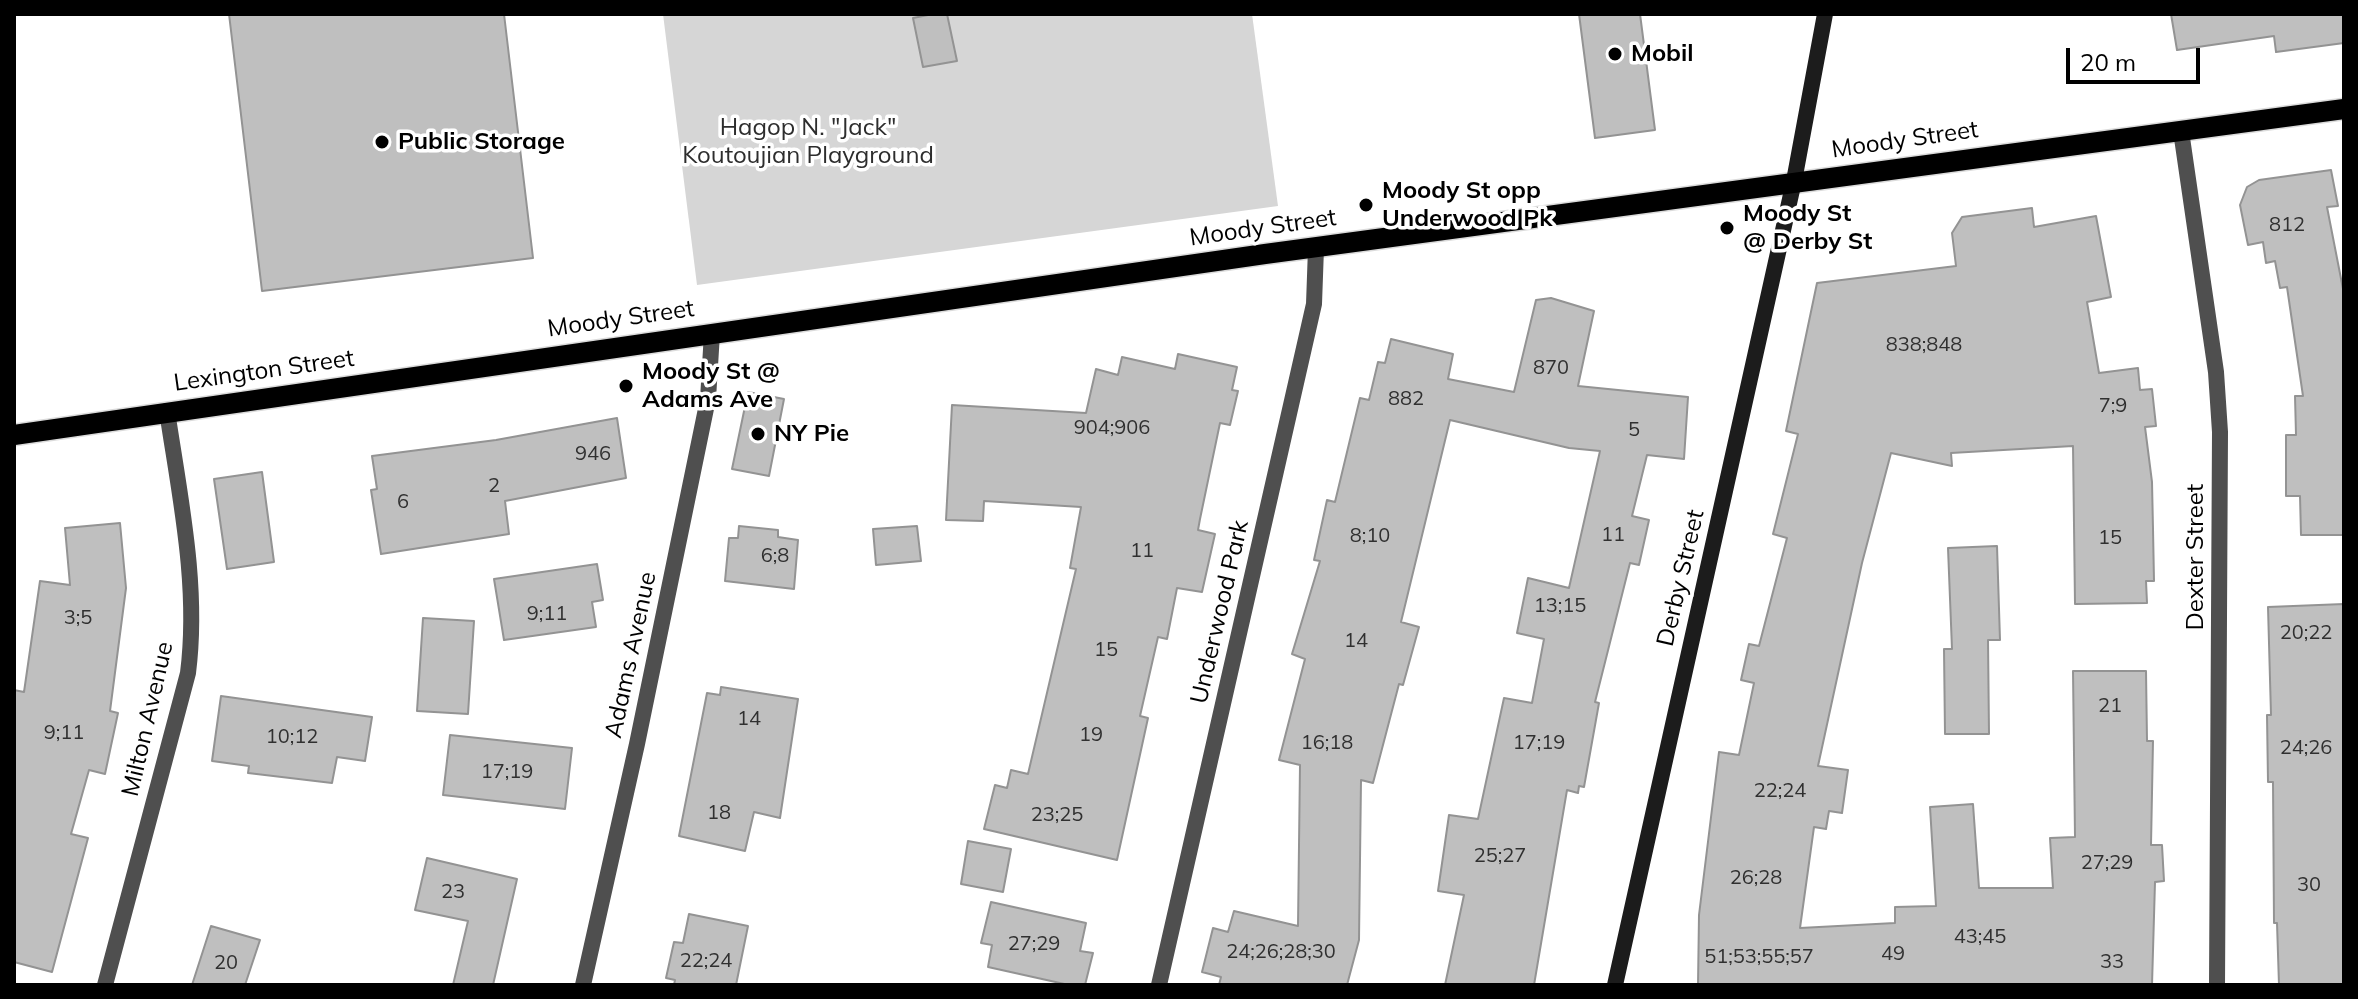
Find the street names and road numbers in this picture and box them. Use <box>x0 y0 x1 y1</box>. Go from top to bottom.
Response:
street label: Moody Street <box>1830 115 1980 165</box>
street label: Moody Street <box>1188 203 1338 253</box>
street label: Moody Street <box>546 294 696 344</box>
street label: Lexington Street <box>172 344 356 398</box>
street label: Dexter Street <box>2182 484 2210 630</box>
street label: Derby Street <box>1651 507 1711 649</box>
street label: Underwood Park <box>1185 517 1255 707</box>
street label: Adams Avenue <box>599 569 663 741</box>
street label: Milton Avenue <box>116 639 180 799</box>

